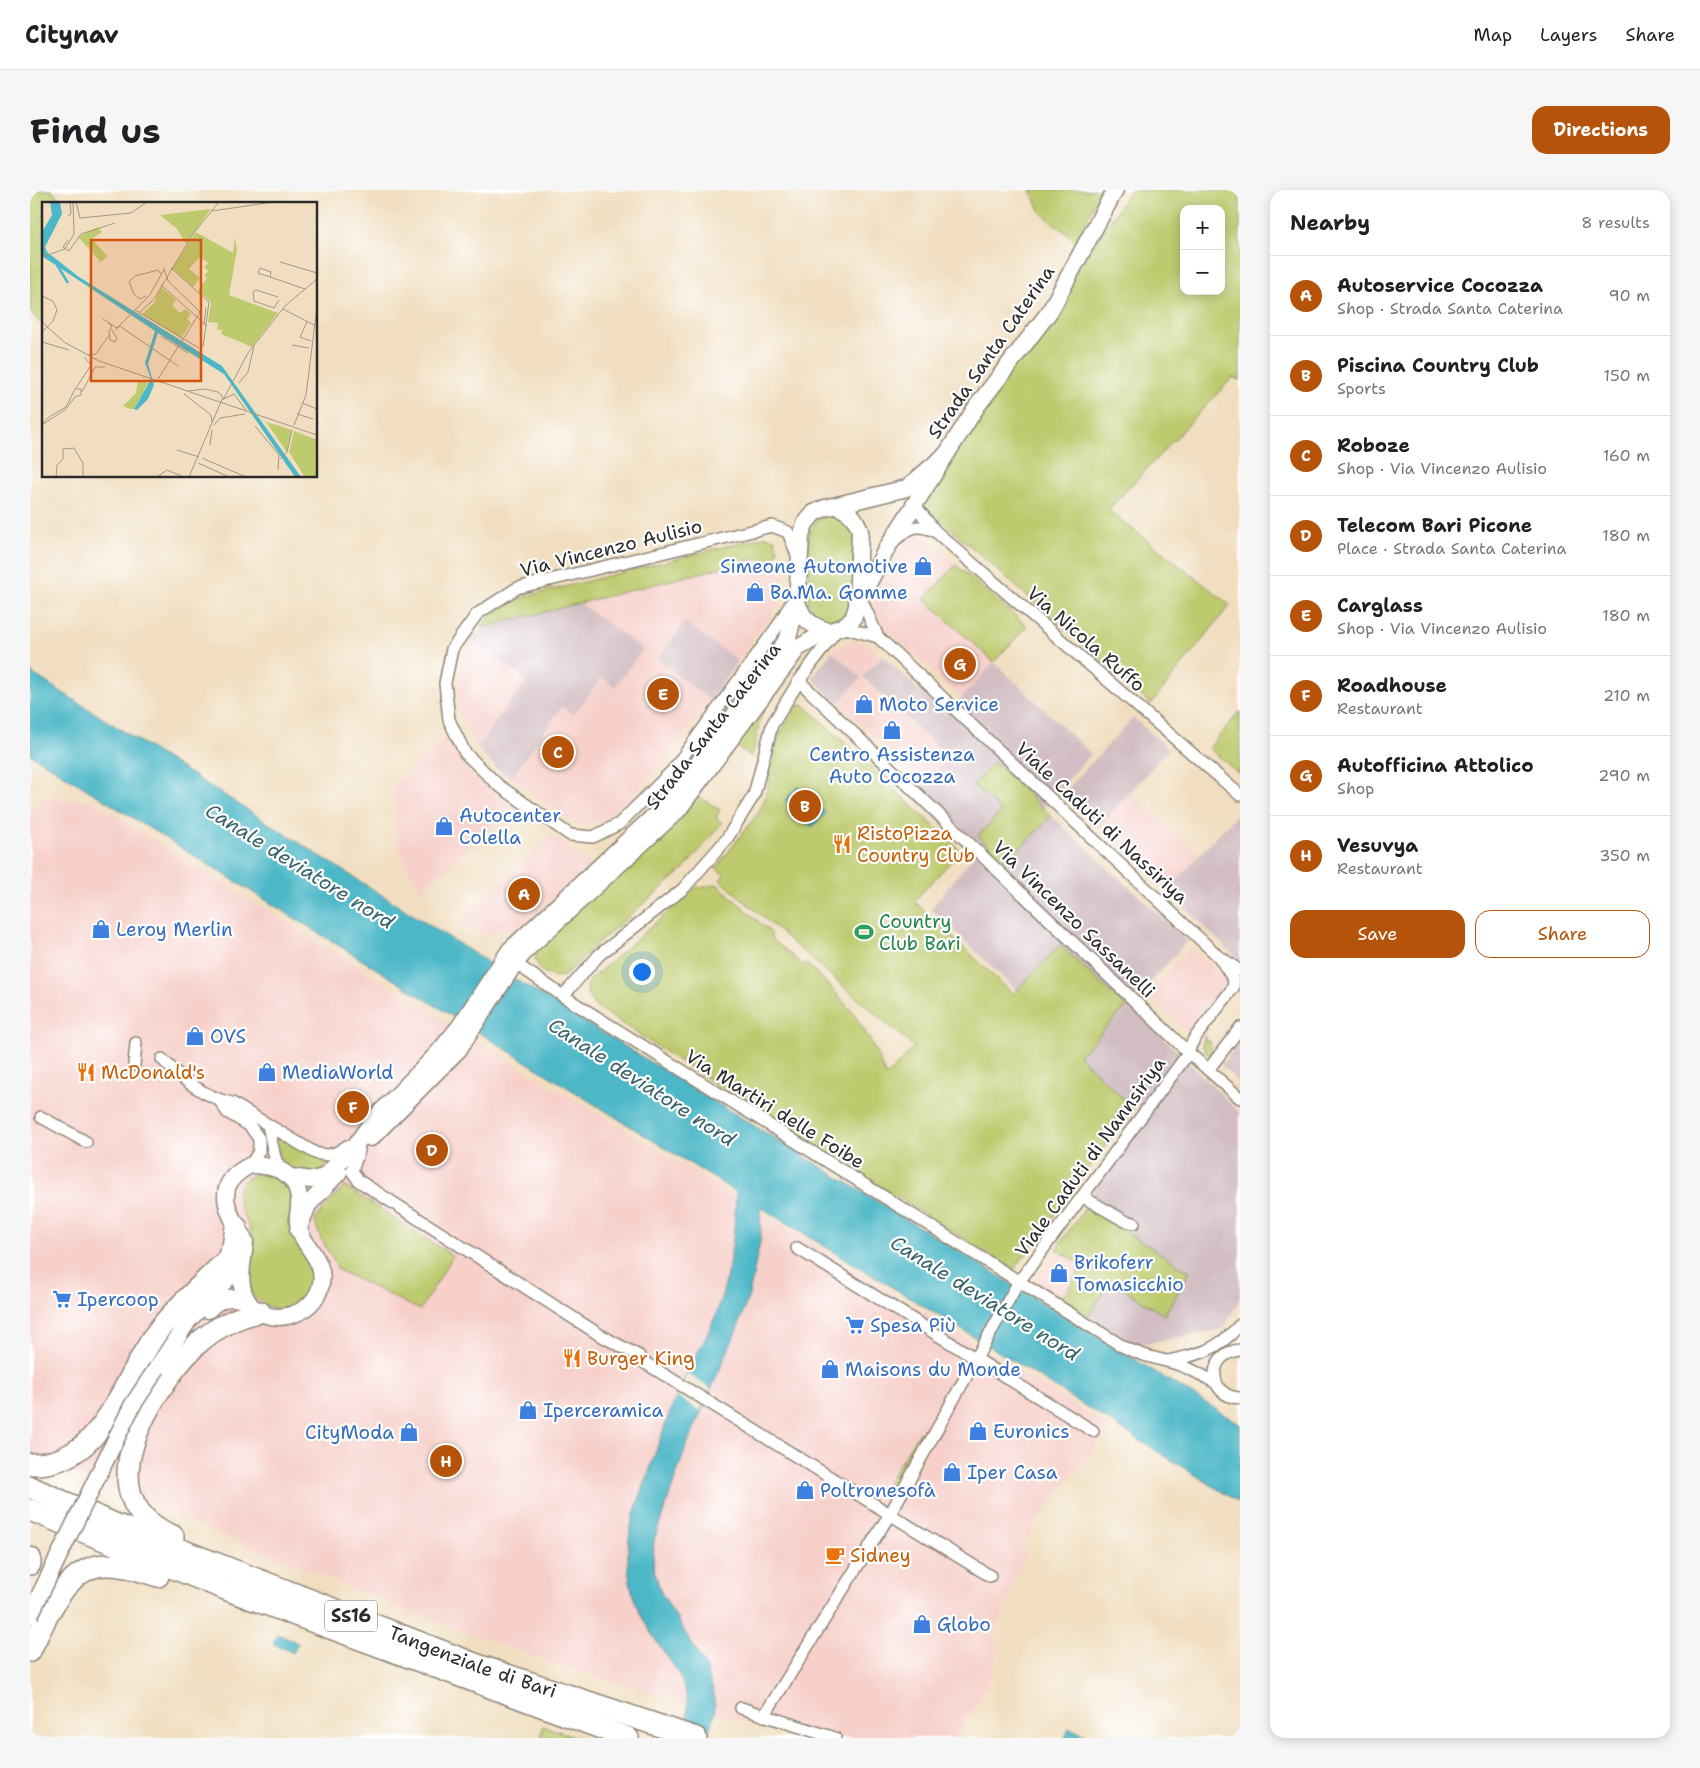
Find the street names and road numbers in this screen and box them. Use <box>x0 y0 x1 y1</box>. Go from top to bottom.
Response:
street label: Strada Santa Caterina <box>922 260 1060 443</box>
street label: Via Vincenzo Aulisio <box>517 513 705 583</box>
street label: Via Nicola Ruffo <box>1022 581 1150 697</box>
street label: Strada Santa Caterina <box>640 637 786 815</box>
street label: Viale Caduti di Nassiriya <box>1010 736 1194 910</box>
street label: Via Vincenzo Sassanelli <box>987 835 1161 1003</box>
street label: Via Martiri delle Foibe <box>681 1044 869 1174</box>
street label: Viale Caduti di Nannsiriya <box>1009 1052 1171 1262</box>
road number: SS16 <box>325 1600 377 1632</box>
street label: Tangenziale di Bari <box>385 1619 560 1703</box>

